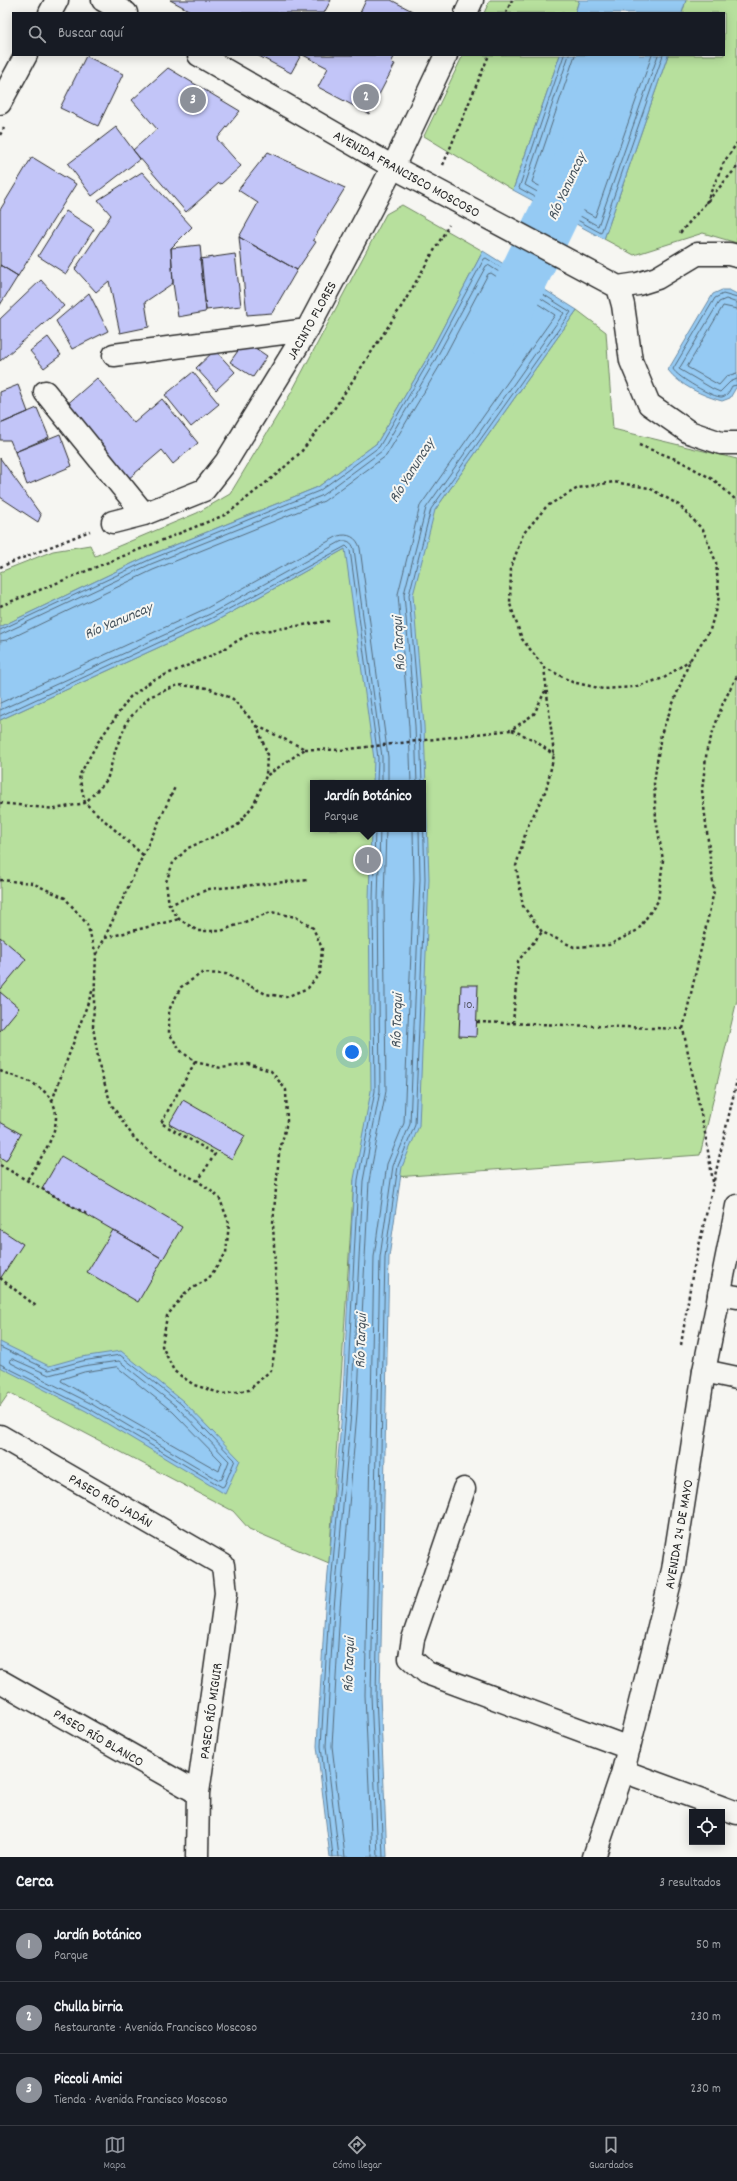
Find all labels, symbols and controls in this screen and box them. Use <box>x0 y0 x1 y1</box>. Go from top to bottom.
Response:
search box <box>12 12 725 56</box>
icon: search <box>26 23 48 45</box>
text: Buscar aquí <box>58 23 123 45</box>
pin: 2 <box>353 82 379 112</box>
pin: 3 <box>180 85 206 115</box>
street label: AVENIDA FRANCISCO MOSCOSO <box>329 126 483 223</box>
water label: Río Yanuncay <box>543 148 594 224</box>
street label: JACINTO FLORES <box>283 278 343 364</box>
water label: Río Yanuncay <box>384 433 442 507</box>
water label: Río Yanuncay <box>81 597 158 646</box>
water label: Río Tarqui <box>387 614 412 672</box>
popup <box>310 780 426 832</box>
text: Jardín Botánico <box>324 786 412 808</box>
text: Parque <box>324 808 358 827</box>
pin: 1 <box>355 845 381 875</box>
water label: Río Tarqui <box>386 991 410 1049</box>
house number: 10. <box>463 997 475 1014</box>
your location <box>342 1042 362 1062</box>
water label: Río Tarqui <box>350 1311 374 1369</box>
street label: PASEO RÍO JADÁN <box>64 1470 156 1534</box>
street label: AVENIDA 24 DE MAYO <box>660 1478 699 1591</box>
water label: Río Tarqui <box>338 1635 362 1693</box>
street label: PASEO RÍO MIGUIR <box>195 1662 229 1761</box>
street label: PASEO RÍO BLANCO <box>49 1705 147 1773</box>
map controls <box>689 1809 725 1845</box>
button: locate <box>689 1809 725 1845</box>
text: Cerca <box>16 1871 53 1895</box>
text: 3 resultados <box>659 1874 721 1893</box>
text: Jardín Botánico <box>54 1925 141 1947</box>
text: 1 <box>28 1936 30 1955</box>
text: 50 m <box>696 1936 721 1955</box>
text: Parque <box>54 1947 88 1966</box>
text: Chulla birria <box>54 1997 123 2019</box>
text: 2 <box>26 2008 32 2027</box>
text: 230 m <box>691 2008 721 2027</box>
text: Restaurante · Avenida Francisco Moscoso <box>54 2019 257 2038</box>
text: Piccoli Amici <box>54 2069 122 2091</box>
text: 3 <box>26 2080 32 2099</box>
text: 230 m <box>691 2080 721 2099</box>
text: Tienda · Avenida Francisco Moscoso <box>54 2091 227 2110</box>
tab: Mapa <box>104 2134 126 2174</box>
tab: Cómo llegar <box>333 2134 382 2174</box>
tab: Guardados <box>589 2134 633 2174</box>

